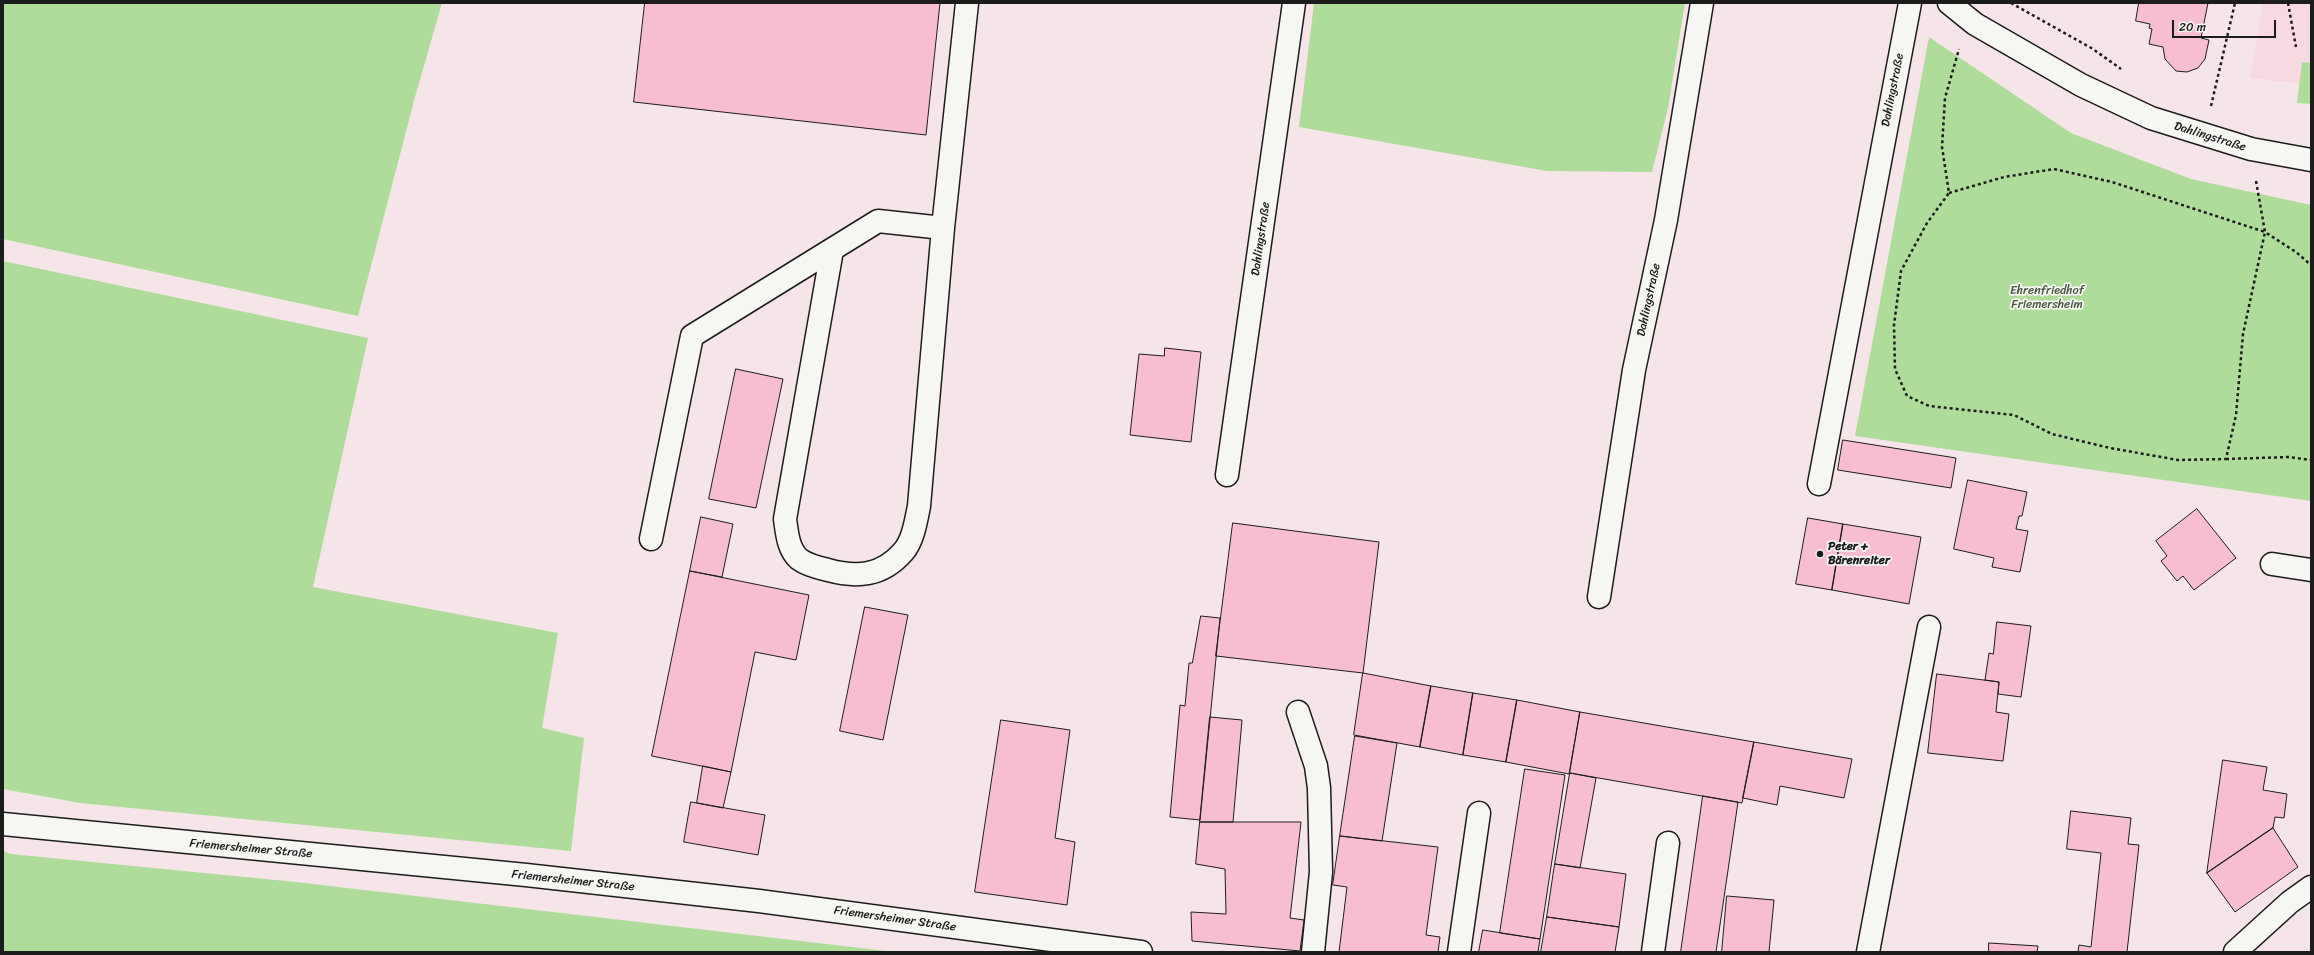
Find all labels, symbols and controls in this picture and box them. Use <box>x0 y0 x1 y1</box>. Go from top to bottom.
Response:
scale bar <box>2174 12 2278 38</box>
text: 20 m <box>2179 16 2206 38</box>
street label: Dahlingstraße <box>1879 52 1907 128</box>
street label: Dahlingstraße <box>2172 119 2248 155</box>
street label: Dahlingstraße <box>1249 201 1273 277</box>
street label: Dahlingstraße <box>1634 262 1664 338</box>
park label: Ehrenfriedhof Friemersheim <box>2010 284 2084 312</box>
place label: Peter + Bärenreiter <box>1828 540 1890 568</box>
marker: Peter + Bärenreiter <box>1815 549 1825 559</box>
street label: Friemersheimer Straße <box>189 836 313 862</box>
street label: Friemersheimer Straße <box>511 867 635 895</box>
street label: Friemersheimer Straße <box>833 903 957 935</box>

